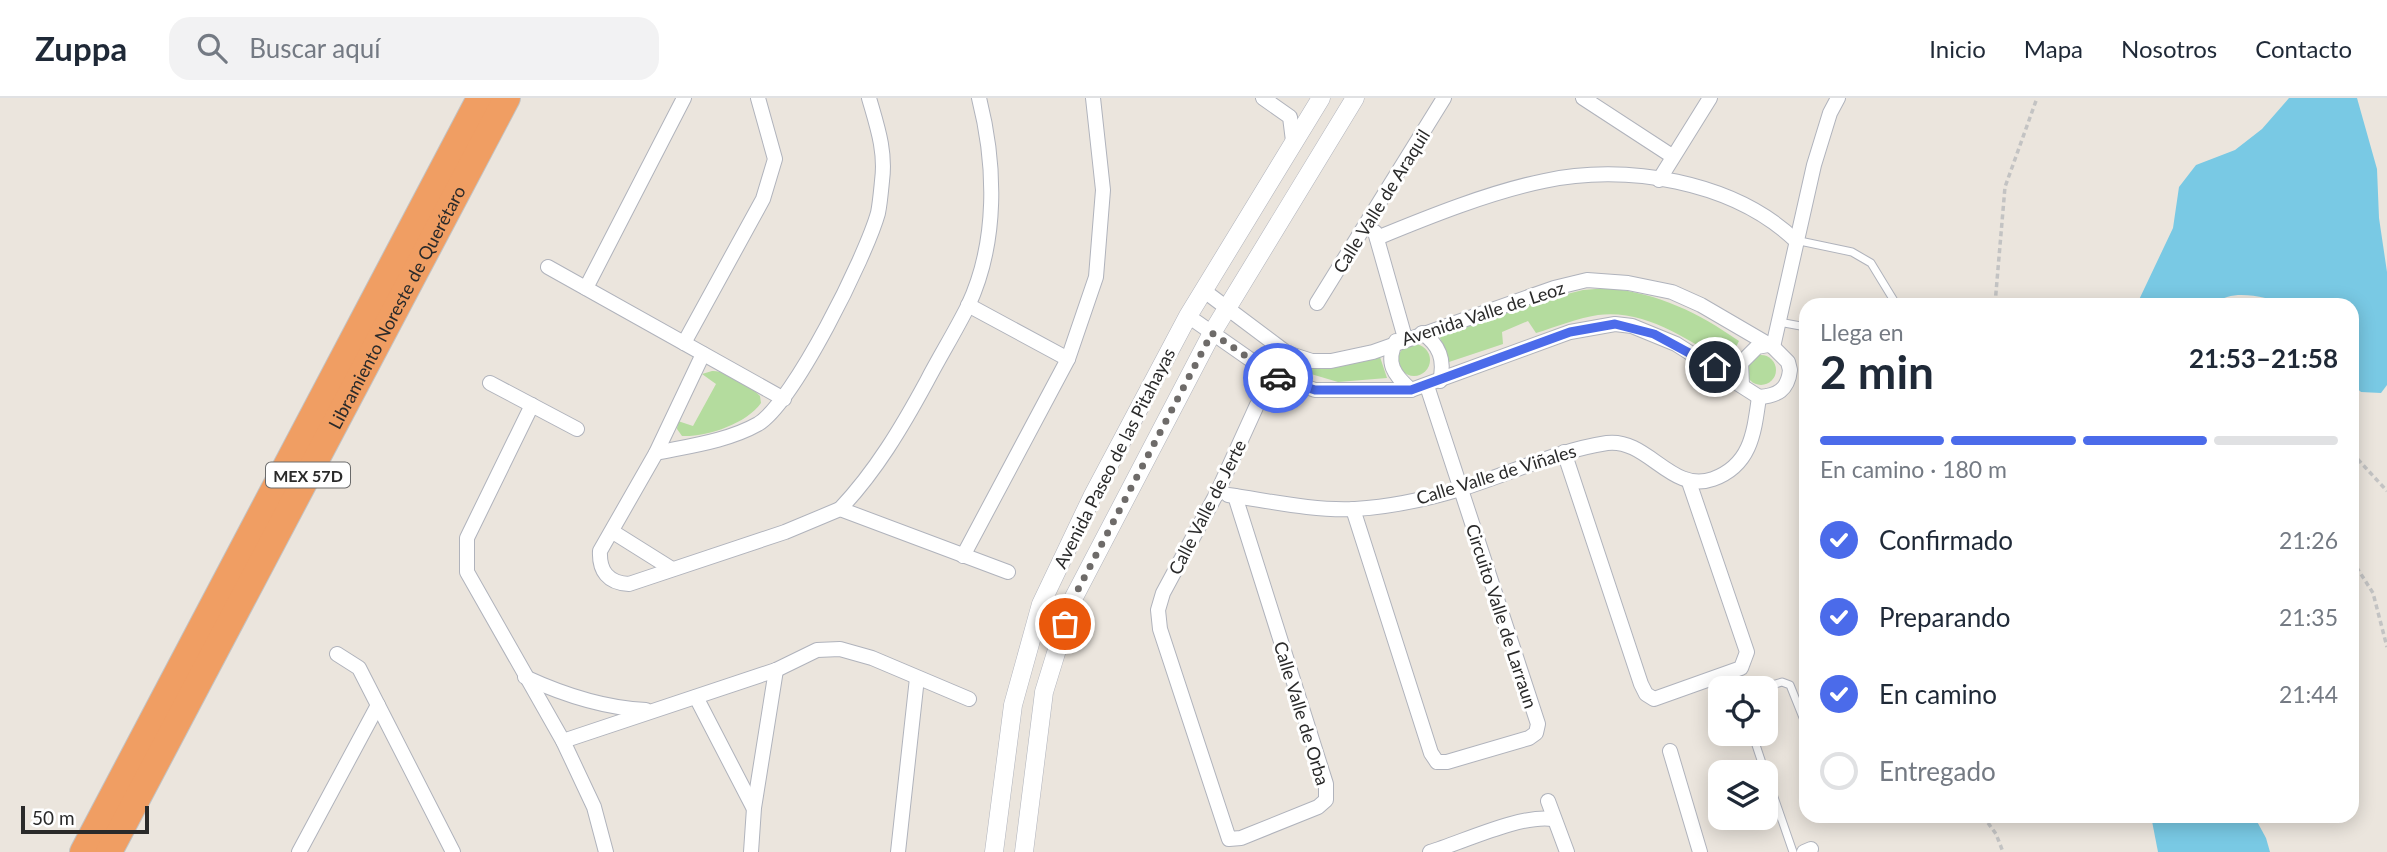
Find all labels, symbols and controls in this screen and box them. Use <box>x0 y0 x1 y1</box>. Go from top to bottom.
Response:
search box <box>169 17 659 80</box>
text: Zuppa <box>35 28 127 68</box>
icon: search <box>193 29 231 67</box>
text: Buscar aquí <box>249 32 381 64</box>
text: Inicio <box>1929 34 1986 63</box>
text: Mapa <box>2024 34 2083 63</box>
text: Nosotros <box>2121 34 2217 63</box>
text: Contacto <box>2255 34 2352 63</box>
street label: Calle Valle de Araquil <box>1328 125 1434 277</box>
street label: Libramiento Noreste de Querétaro <box>323 182 470 433</box>
street label: Avenida Valle de Leoz <box>1399 276 1567 350</box>
text: Llega en <box>1820 318 1904 346</box>
pin <box>1685 337 1745 397</box>
text: 21:53–21:58 <box>2189 342 2338 374</box>
courier <box>1243 343 1313 413</box>
street label: Avenida Paseo de las Pitahayas <box>1049 344 1179 572</box>
text: 2 min <box>1820 344 1934 399</box>
icon: home <box>1696 348 1734 386</box>
icon: car <box>1259 359 1297 397</box>
street label: Calle Valle de Jerte <box>1164 436 1250 578</box>
street label: Calle Valle de Viñales <box>1413 439 1579 509</box>
text: En camino · 180 m <box>1820 455 2007 483</box>
road number: MEX 57D <box>266 462 350 488</box>
street label: Circuito Valle de Larraun <box>1462 521 1542 711</box>
icon: check <box>1820 521 1858 559</box>
text: Confirmado <box>1879 524 2013 556</box>
text: 21:26 <box>2279 526 2338 554</box>
pin <box>1035 594 1095 654</box>
icon: check <box>1820 598 1858 636</box>
text: Preparando <box>1879 601 2011 633</box>
text: 21:35 <box>2279 603 2338 631</box>
icon: bag <box>1046 605 1084 643</box>
street label: Calle Valle de Orba <box>1270 638 1334 788</box>
icon: check <box>1820 675 1858 713</box>
map controls <box>1708 676 1778 830</box>
button: locate <box>1708 676 1778 746</box>
text: En camino <box>1879 678 1997 710</box>
text: 21:44 <box>2279 680 2338 708</box>
text: Entregado <box>1879 755 1996 787</box>
button: layers <box>1708 760 1778 830</box>
scale bar <box>21 803 149 835</box>
text: 50 m <box>32 806 75 829</box>

